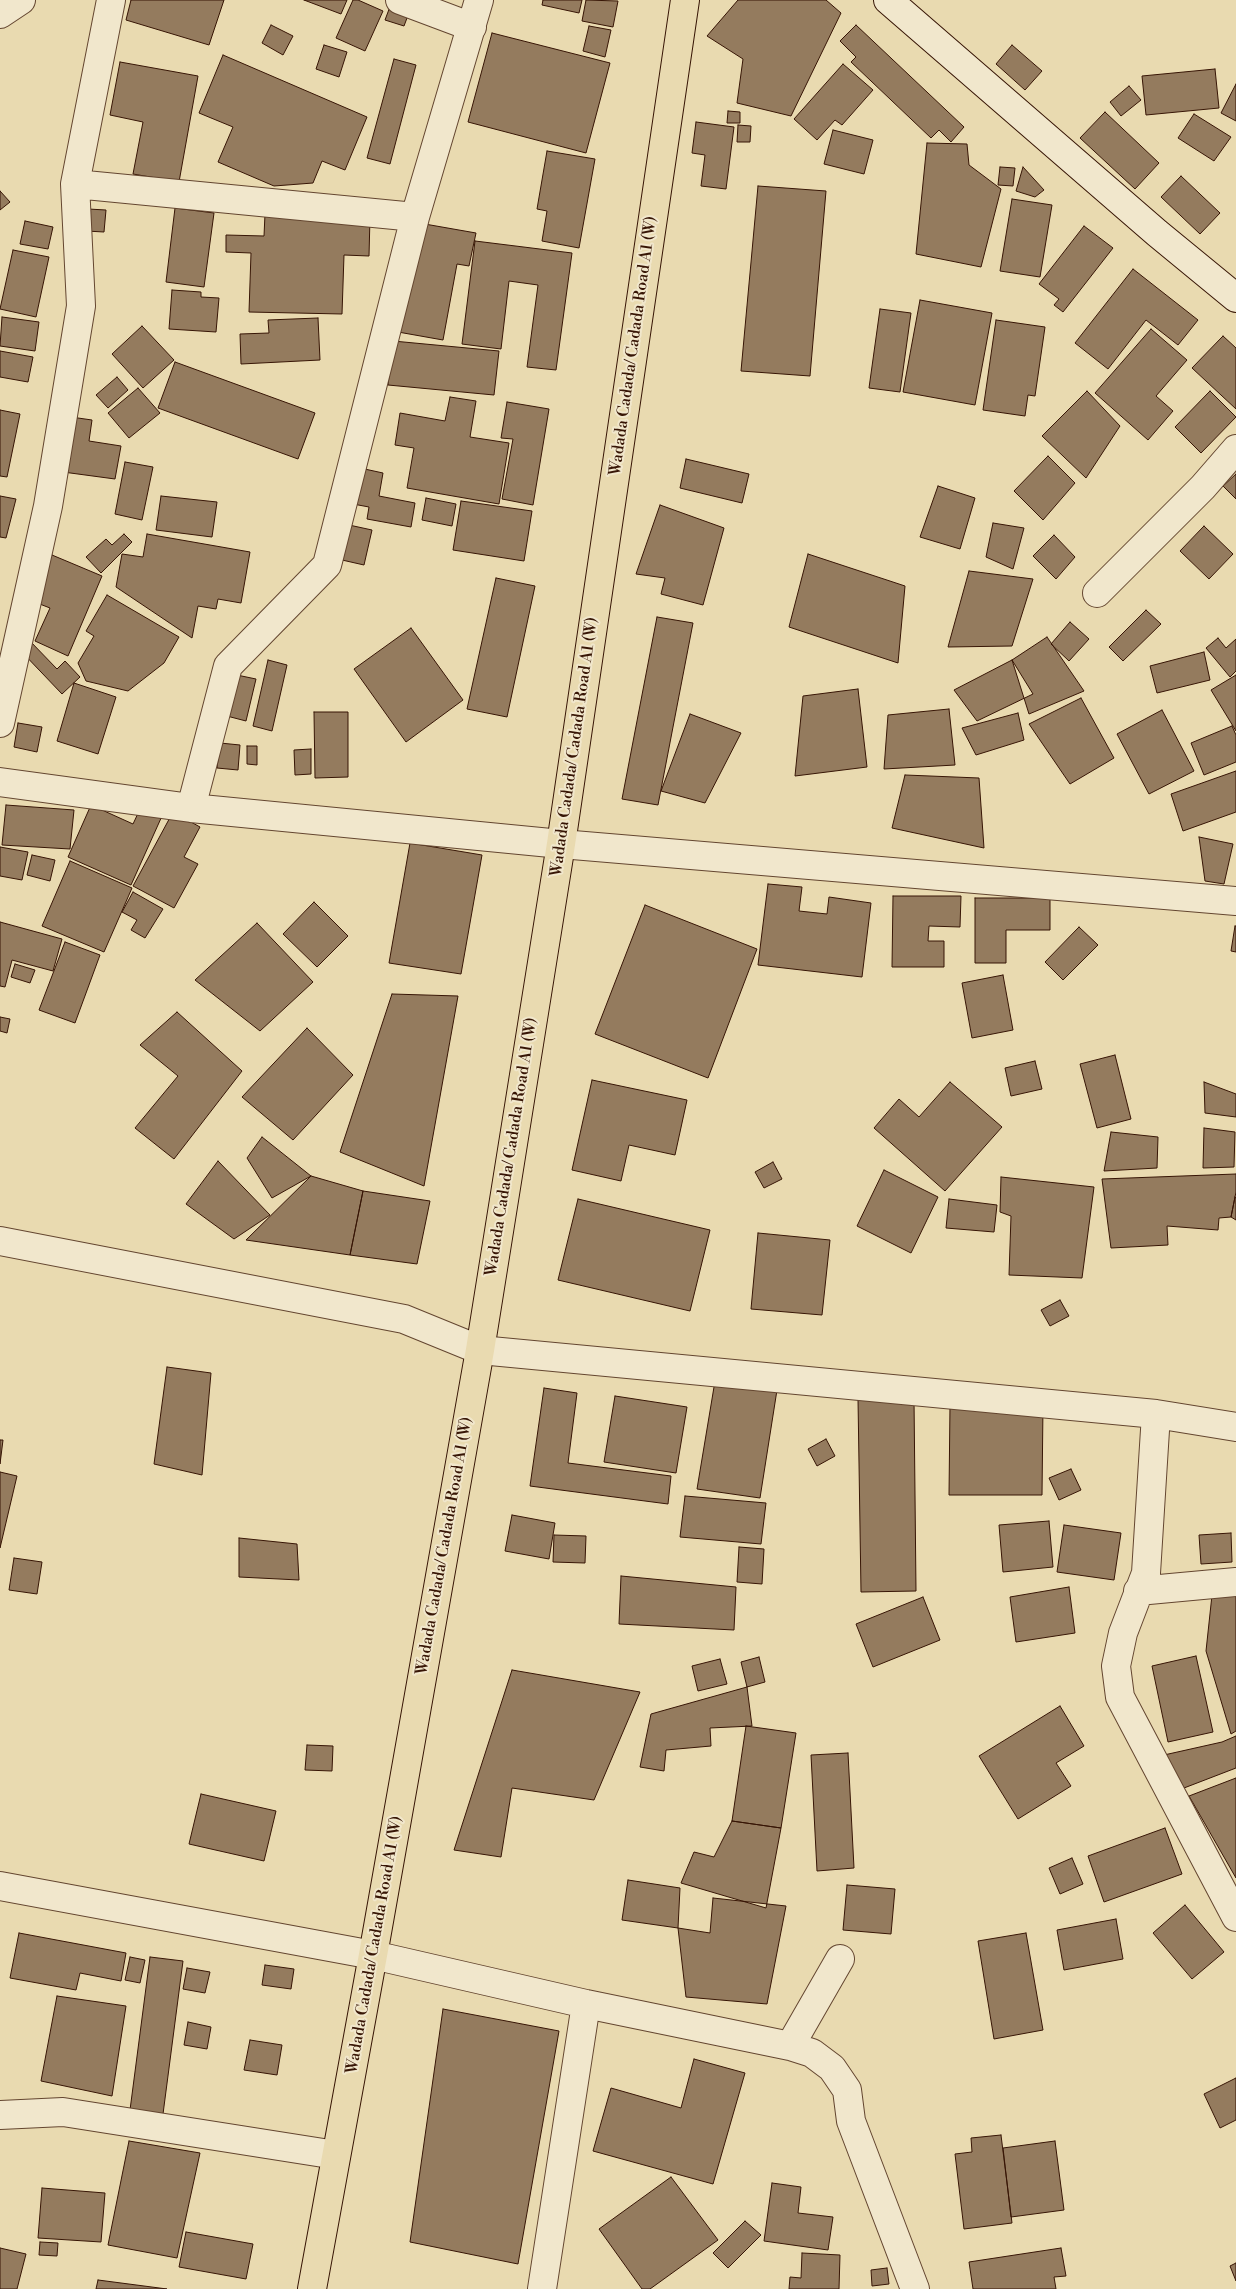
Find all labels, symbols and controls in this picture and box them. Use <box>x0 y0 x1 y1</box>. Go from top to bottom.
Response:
street label: Wadada Cadada/ Cadada Road A1 (W) <box>606 215 662 477</box>
street label: Wadada Cadada/ Cadada Road A1 (W) <box>547 616 603 878</box>
street label: Wadada Cadada/ Cadada Road A1 (W) <box>482 1016 542 1278</box>
street label: Wadada Cadada/ Cadada Road A1 (W) <box>413 1415 477 1677</box>
street label: Wadada Cadada/ Cadada Road A1 (W) <box>343 1814 407 2076</box>

